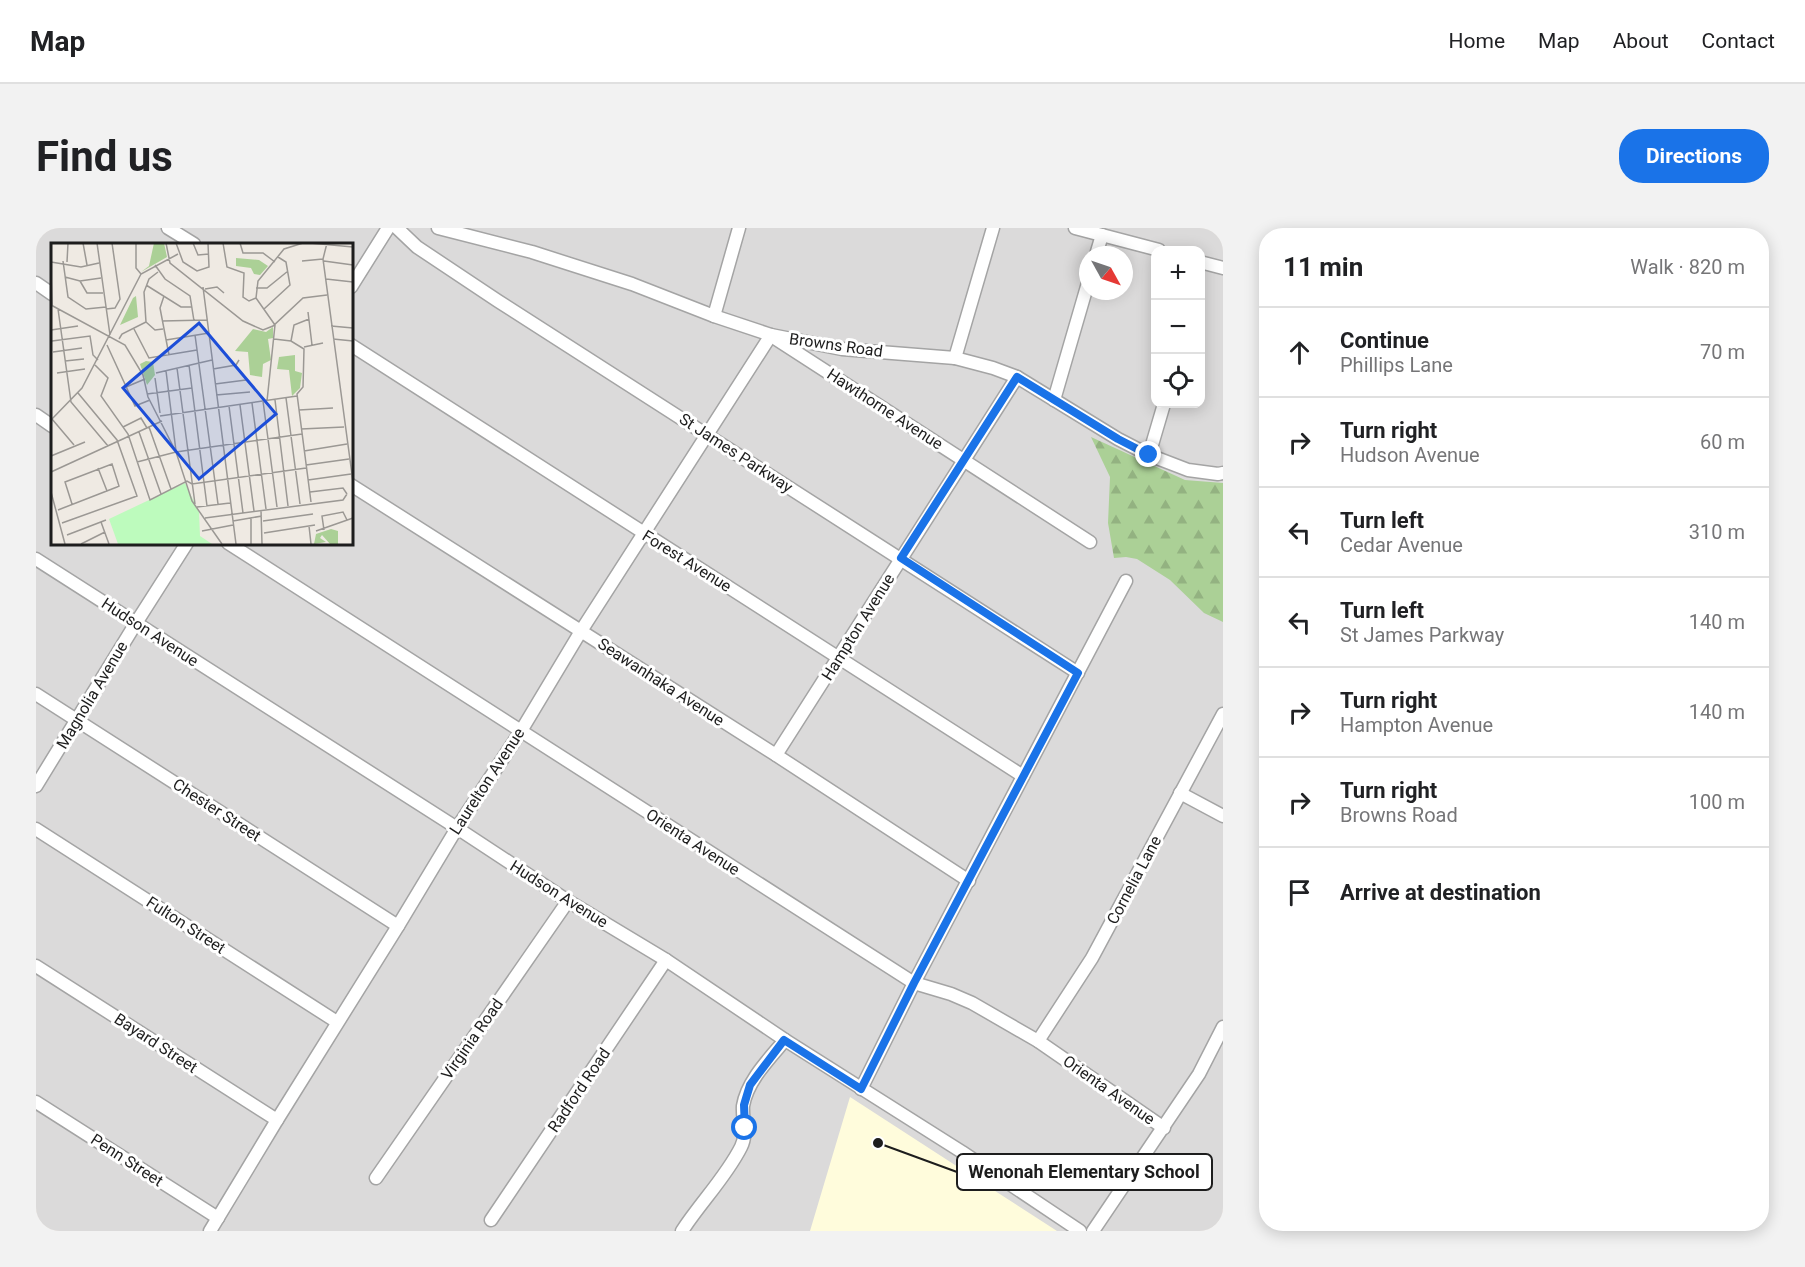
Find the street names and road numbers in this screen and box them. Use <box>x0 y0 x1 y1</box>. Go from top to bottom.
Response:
street label: Browns Road <box>788 329 884 361</box>
street label: Hawthorne Avenue <box>823 364 947 454</box>
street label: St James Parkway <box>676 409 797 497</box>
street label: Forest Avenue <box>639 526 735 596</box>
street label: Hampton Avenue <box>817 570 899 684</box>
street label: Hudson Avenue <box>98 594 202 670</box>
street label: Seawanhaka Avenue <box>594 634 728 730</box>
street label: Magnolia Avenue <box>52 638 132 752</box>
street label: Laurelton Avenue <box>446 724 528 838</box>
street label: Chester Street <box>169 774 265 846</box>
street label: Orienta Avenue <box>643 805 743 879</box>
street label: Cornelia Lane <box>1103 833 1165 927</box>
street label: Hudson Avenue <box>507 856 611 932</box>
street label: Fulton Street <box>143 892 229 958</box>
street label: Virginia Road <box>437 995 507 1083</box>
street label: Bayard Street <box>111 1009 201 1077</box>
street label: Radford Road <box>544 1044 614 1136</box>
street label: Orienta Avenue <box>1059 1051 1159 1129</box>
street label: Penn Street <box>87 1130 167 1190</box>

